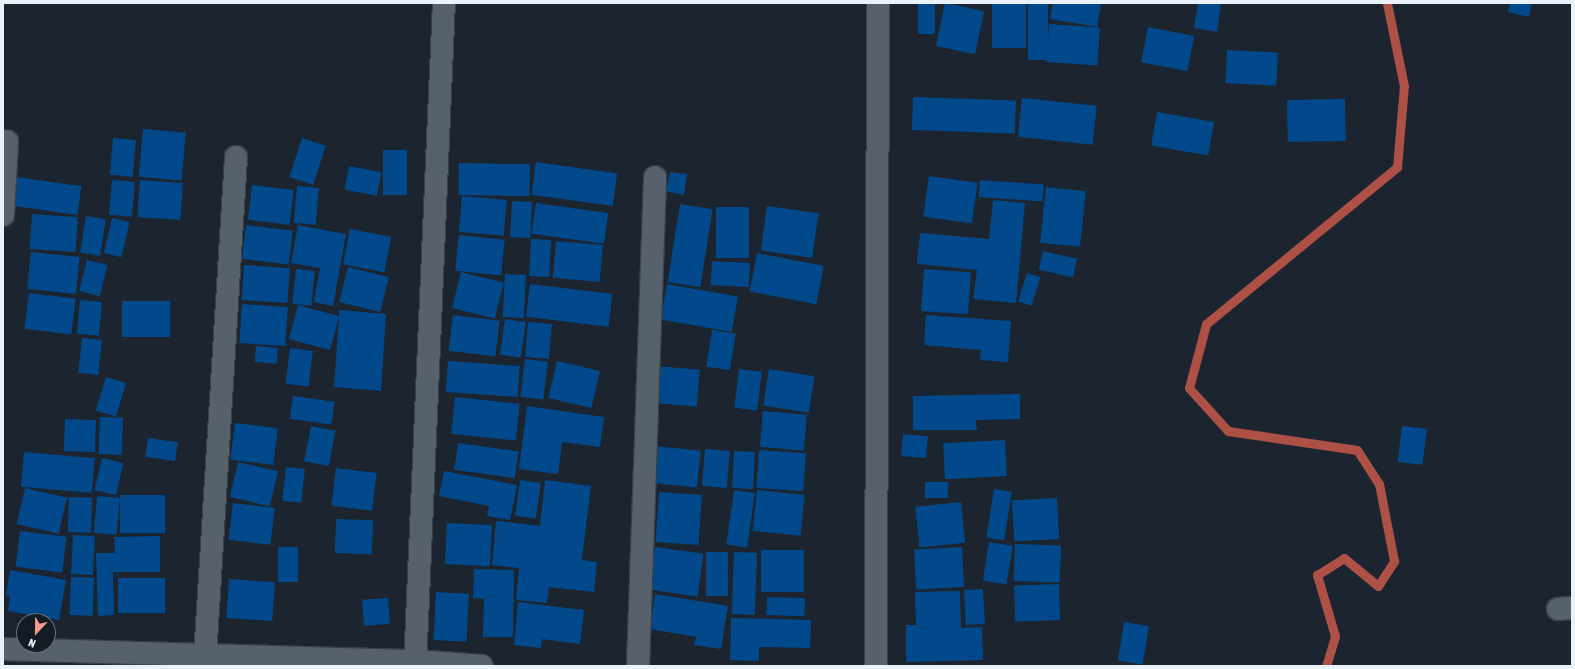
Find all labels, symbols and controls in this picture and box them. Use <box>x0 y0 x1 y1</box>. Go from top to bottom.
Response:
north arrow <box>16 613 56 653</box>
text: N <box>27 636 37 650</box>

